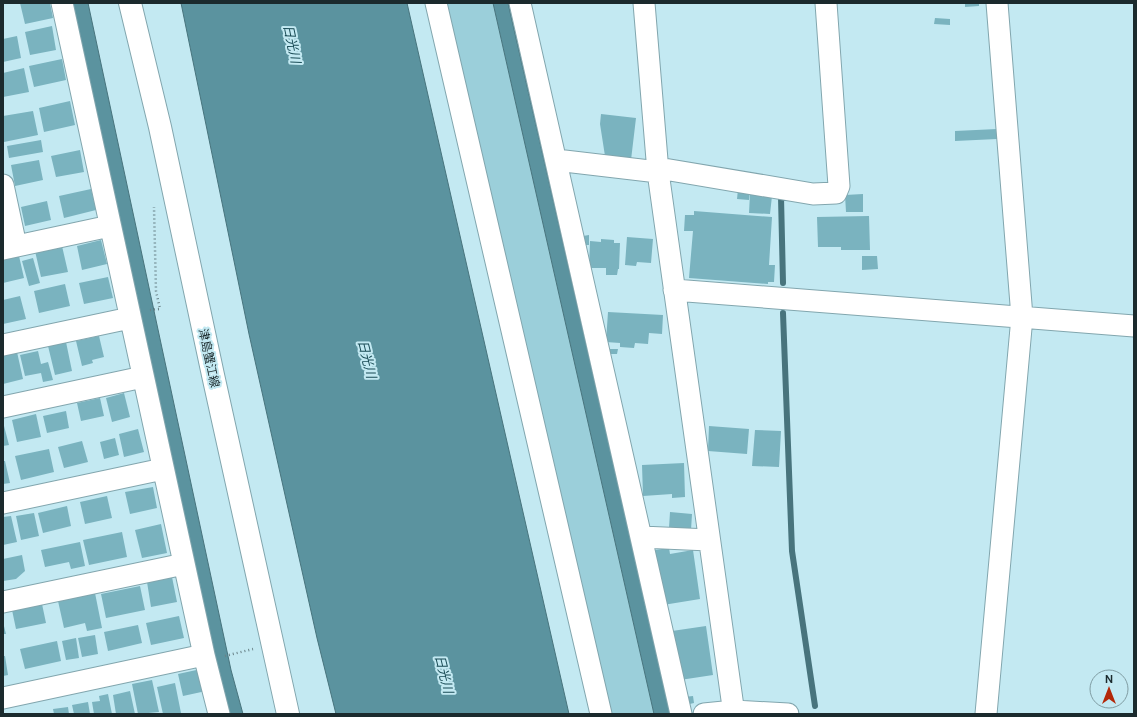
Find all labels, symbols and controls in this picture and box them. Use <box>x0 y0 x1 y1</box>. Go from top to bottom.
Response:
water label: 日光川 <box>280 23 305 67</box>
street label: 津島蟹江線 <box>195 327 223 389</box>
water label: 日光川 <box>354 338 380 382</box>
water label: 日光川 <box>431 653 457 697</box>
north arrow <box>1089 669 1129 709</box>
text: N <box>1105 672 1113 686</box>

